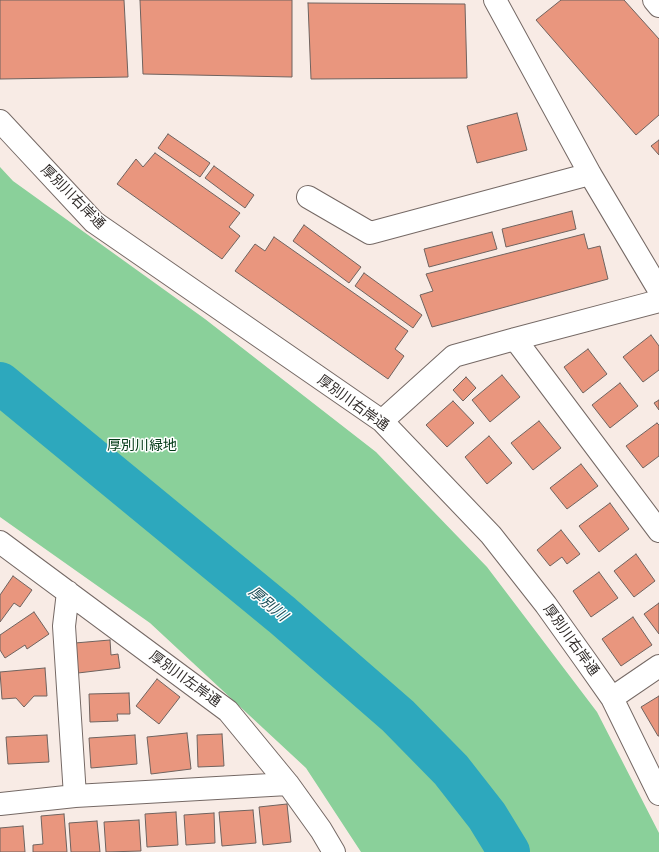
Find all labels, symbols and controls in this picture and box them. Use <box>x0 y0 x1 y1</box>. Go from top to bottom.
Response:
street label: 厚別川右岸通 <box>37 161 109 233</box>
street label: 厚別川右岸通 <box>314 372 392 434</box>
park label: 厚別川緑地 <box>107 438 177 454</box>
water label: 厚別川 <box>245 583 291 625</box>
street label: 厚別川右岸通 <box>540 601 602 679</box>
street label: 厚別川左岸通 <box>146 648 224 710</box>

